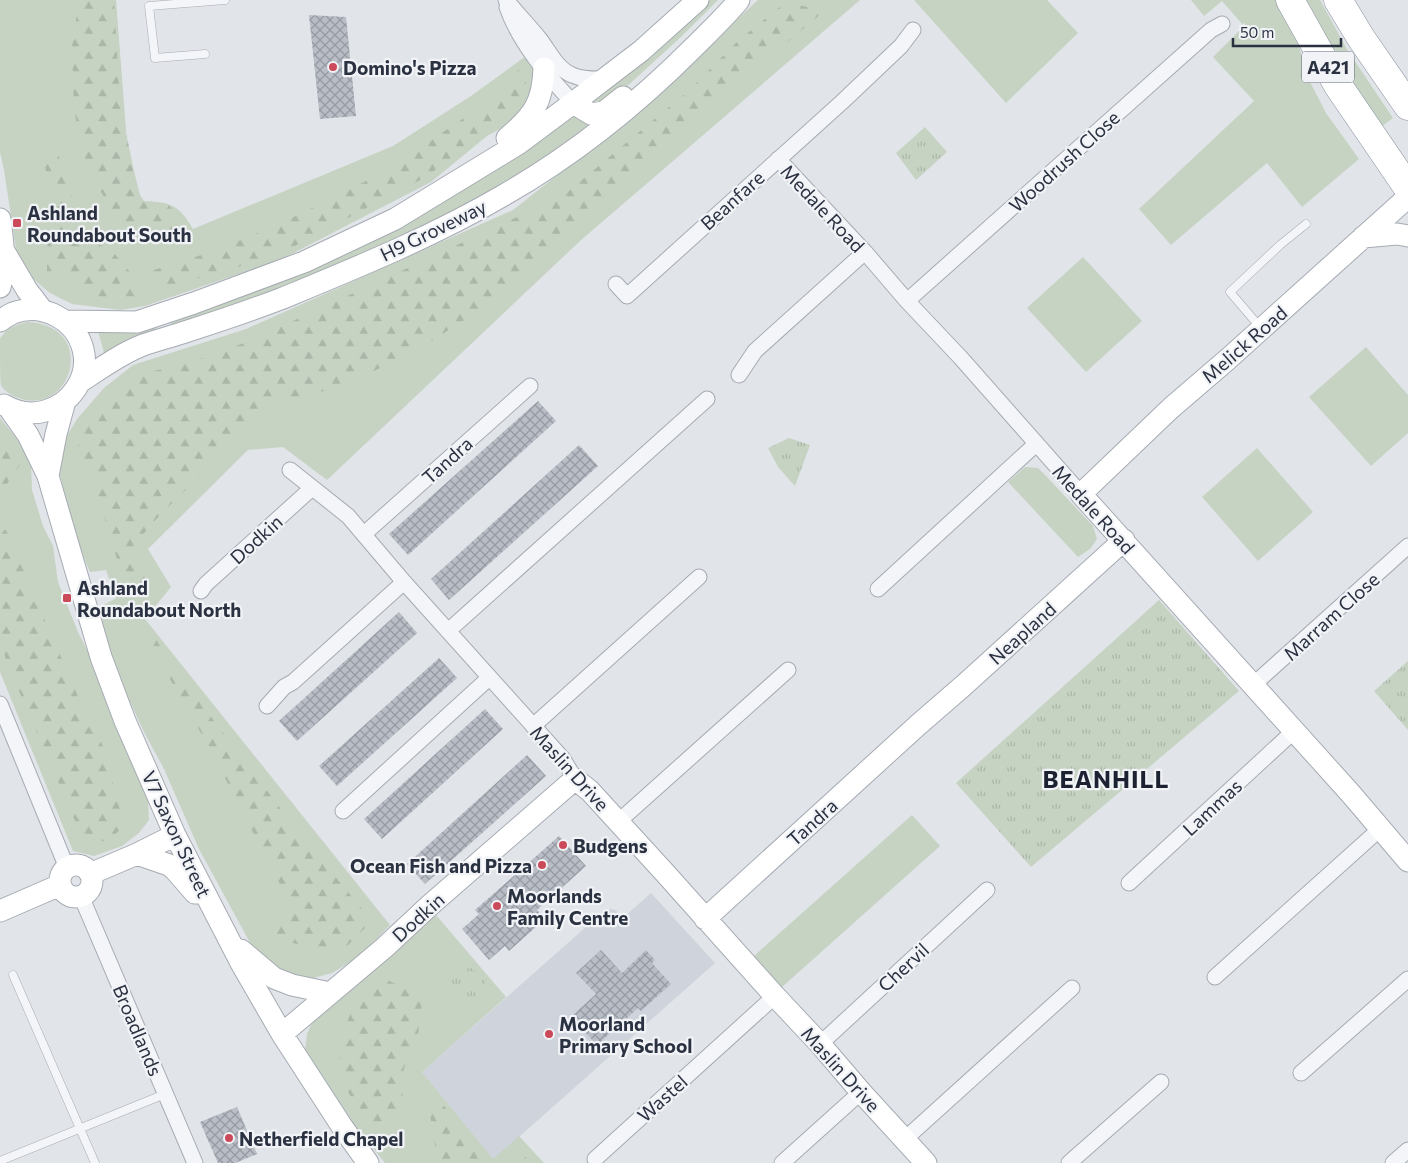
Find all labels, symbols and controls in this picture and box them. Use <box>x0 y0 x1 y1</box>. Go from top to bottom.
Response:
scale bar <box>1233 15 1340 47</box>
text: 50 m <box>1240 23 1274 41</box>
road number: A421 <box>1302 52 1354 82</box>
place label: Domino's Pizza <box>343 56 477 79</box>
marker: Domino's Pizza <box>327 61 339 73</box>
street label: Woodrush Close <box>1004 105 1124 217</box>
street label: Medale Road <box>776 159 870 257</box>
street label: Beanfare <box>695 165 769 235</box>
street label: H9 Groveway <box>376 194 490 266</box>
place label: Ashland Roundabout South <box>27 201 191 246</box>
marker: Ashland Roundabout South <box>11 217 23 229</box>
street label: Melick Road <box>1197 301 1291 387</box>
street label: Tandra <box>417 431 477 489</box>
street label: Medale Road <box>1048 460 1140 558</box>
street label: Dodkin <box>225 510 287 568</box>
street label: Marram Close <box>1278 567 1384 665</box>
place label: Ashland Roundabout North <box>77 576 241 621</box>
marker: Ashland Roundabout North <box>61 592 73 604</box>
street label: Neapland <box>984 597 1060 669</box>
street label: Maslin Drive <box>526 721 614 815</box>
district label: BEANHILL <box>1043 764 1169 793</box>
street label: V7 Saxon Street <box>138 767 216 901</box>
street label: Lammas <box>1178 774 1246 840</box>
street label: Tandra <box>782 793 842 851</box>
place label: Budgens <box>573 834 648 857</box>
marker: Budgens <box>557 839 569 851</box>
place label: Ocean Fish and Pizza <box>350 854 532 877</box>
marker: Ocean Fish and Pizza <box>536 859 548 871</box>
place label: Moorlands Family Centre <box>507 884 628 929</box>
street label: Dodkin <box>387 888 449 946</box>
marker: Moorlands Family Centre <box>491 900 503 912</box>
street label: Chervil <box>873 938 933 996</box>
street label: Broadlands <box>108 981 168 1079</box>
place label: Moorland Primary School <box>559 1012 692 1057</box>
street label: Maslin Drive <box>797 1022 885 1116</box>
marker: Moorland Primary School <box>543 1028 555 1040</box>
street label: Wastel <box>632 1070 692 1126</box>
place label: Netherfield Chapel <box>239 1127 403 1150</box>
marker: Netherfield Chapel <box>223 1132 235 1144</box>

